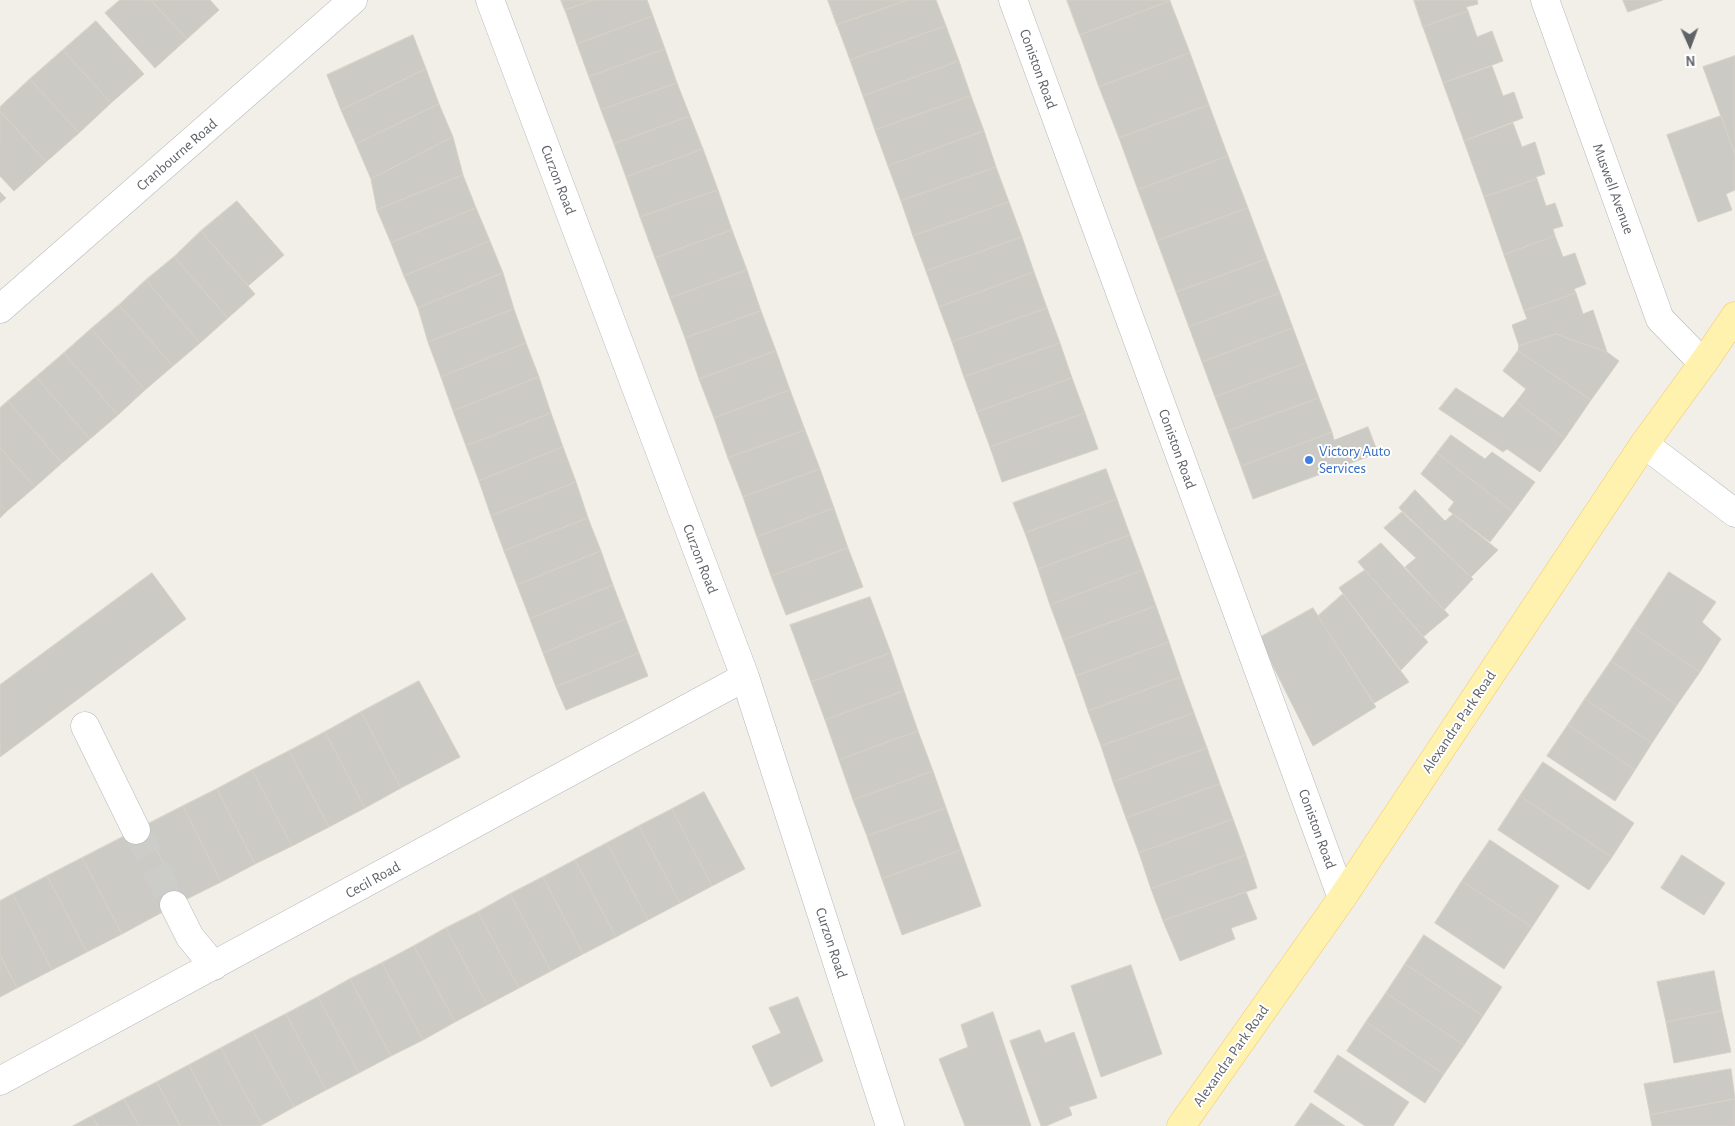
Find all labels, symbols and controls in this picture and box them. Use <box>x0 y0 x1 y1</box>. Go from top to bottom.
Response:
north arrow <box>1665 20 1715 70</box>
street label: Coniston Road <box>1015 27 1061 111</box>
text: N <box>1685 53 1696 67</box>
street label: Cranbourne Road <box>133 115 221 195</box>
street label: Muswell Avenue <box>1588 141 1638 237</box>
street label: Curzon Road <box>536 143 580 217</box>
street label: Coniston Road <box>1154 407 1200 491</box>
place label: Victory Auto Services <box>1319 442 1391 477</box>
marker: Victory Auto Services <box>1303 454 1315 466</box>
street label: Curzon Road <box>678 522 722 596</box>
street label: Alexandra Park Road <box>1418 667 1500 777</box>
street label: Coniston Road <box>1294 787 1340 871</box>
street label: Cecil Road <box>342 858 404 902</box>
street label: Curzon Road <box>811 905 851 981</box>
street label: Alexandra Park Road <box>1189 1002 1273 1110</box>

